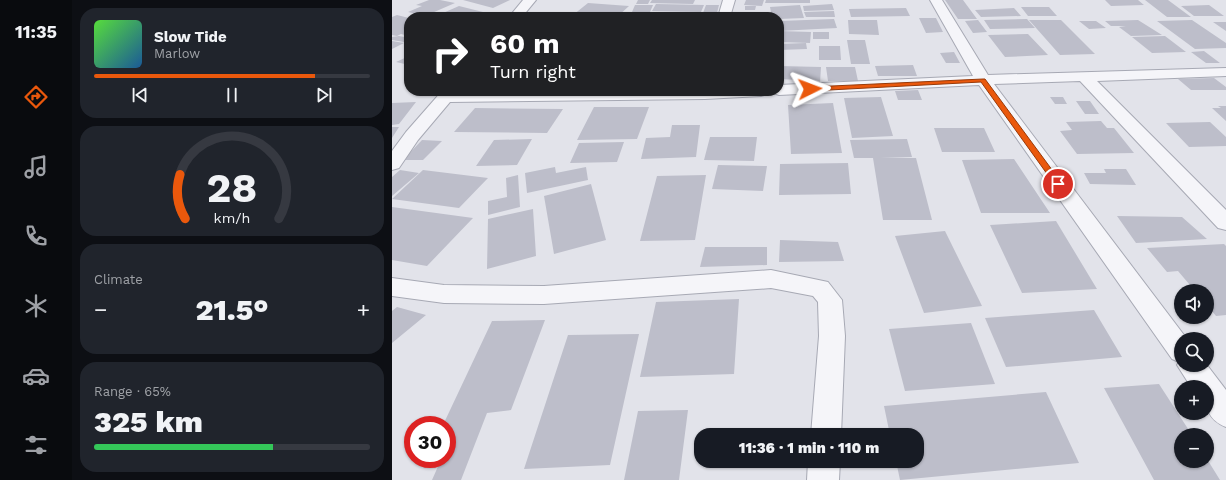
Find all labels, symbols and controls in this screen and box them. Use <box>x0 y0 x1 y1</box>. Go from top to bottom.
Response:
text: 11:35 <box>15 21 57 42</box>
text: 60 m <box>490 27 560 60</box>
text: Slow Tide <box>154 28 227 46</box>
icon: right <box>424 28 476 80</box>
text: Marlow <box>154 46 200 61</box>
text: Turn right <box>490 61 576 82</box>
position arrow <box>789 68 831 110</box>
icon: directions <box>22 83 50 111</box>
icon: previous <box>129 84 151 106</box>
icon: pause <box>221 84 243 106</box>
icon: next <box>313 84 335 106</box>
icon: music <box>22 153 50 181</box>
text: 28 <box>207 163 257 212</box>
pin <box>1041 167 1075 201</box>
icon: arrive <box>1047 173 1069 195</box>
text: km/h <box>214 210 250 226</box>
icon: phone <box>22 222 50 250</box>
text: Climate <box>94 272 143 287</box>
map controls <box>1174 284 1214 468</box>
button: sound <box>1174 284 1214 324</box>
icon: climate <box>22 292 50 320</box>
text: 21.5° <box>195 292 269 327</box>
text: − <box>94 297 107 322</box>
text: + <box>357 297 370 322</box>
button: search <box>1174 332 1214 372</box>
icon: car <box>22 362 50 390</box>
button: + <box>1174 380 1214 420</box>
text: Range · 65% <box>94 384 171 399</box>
text: 325 km <box>94 404 203 439</box>
speed limit sign: 30 <box>404 416 456 468</box>
button: − <box>1174 428 1214 468</box>
icon: filters <box>22 431 50 459</box>
text: 11:36 · 1 min · 110 m <box>739 439 879 457</box>

